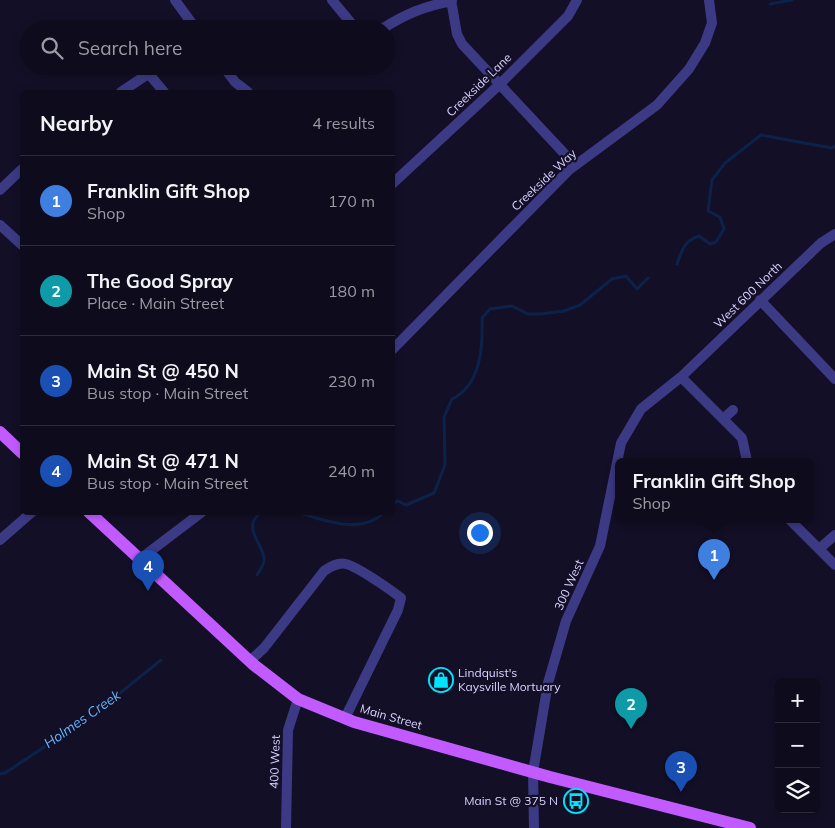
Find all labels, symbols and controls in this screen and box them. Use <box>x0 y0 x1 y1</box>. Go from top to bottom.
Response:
search box <box>20 20 395 75</box>
icon: search <box>38 34 66 62</box>
text: Search here <box>78 36 182 60</box>
street label: Creekside Lane <box>443 50 514 119</box>
text: Nearby <box>40 110 113 136</box>
text: 4 results <box>312 113 375 133</box>
street label: Creekside Way <box>508 145 580 214</box>
text: Franklin Gift Shop <box>87 179 250 203</box>
text: 1 <box>51 191 61 211</box>
text: 170 m <box>328 191 375 211</box>
text: Shop <box>87 203 125 223</box>
street label: West 600 North <box>710 258 785 331</box>
text: The Good Spray <box>87 269 233 293</box>
text: 2 <box>51 281 61 301</box>
text: 180 m <box>328 281 375 301</box>
text: Place · Main Street <box>87 293 224 313</box>
text: Main St @ 450 N <box>87 359 239 383</box>
text: 3 <box>51 371 61 391</box>
text: 230 m <box>328 371 375 391</box>
text: Bus stop · Main Street <box>87 383 248 403</box>
text: Main St @ 471 N <box>87 449 239 473</box>
popup <box>615 458 813 523</box>
text: 4 <box>51 461 61 481</box>
text: 240 m <box>328 461 375 481</box>
text: Franklin Gift Shop <box>633 469 795 493</box>
text: Bus stop · Main Street <box>87 473 248 493</box>
text: Shop <box>633 493 671 513</box>
your location <box>467 520 493 546</box>
pin: 1 <box>698 539 730 580</box>
pin: 4 <box>132 550 164 591</box>
street label: 300 West <box>551 557 586 613</box>
place label: Lindquist's Kaysville Mortuary <box>458 665 561 694</box>
shop icon: Lindquist's Kaysville Mortuary <box>428 667 454 693</box>
map controls <box>775 678 820 813</box>
button: + <box>775 678 820 723</box>
water label: Holmes Creek <box>40 685 124 752</box>
pin: 2 <box>615 688 647 729</box>
street label: Main Street <box>358 701 424 733</box>
button: − <box>775 723 820 768</box>
street label: 400 West <box>266 735 283 789</box>
pin: 3 <box>665 751 697 792</box>
button: layers <box>775 768 820 813</box>
bus stop icon: Main St @ 375 N <box>563 788 589 814</box>
place label: Main St @ 375 N <box>464 793 558 808</box>

